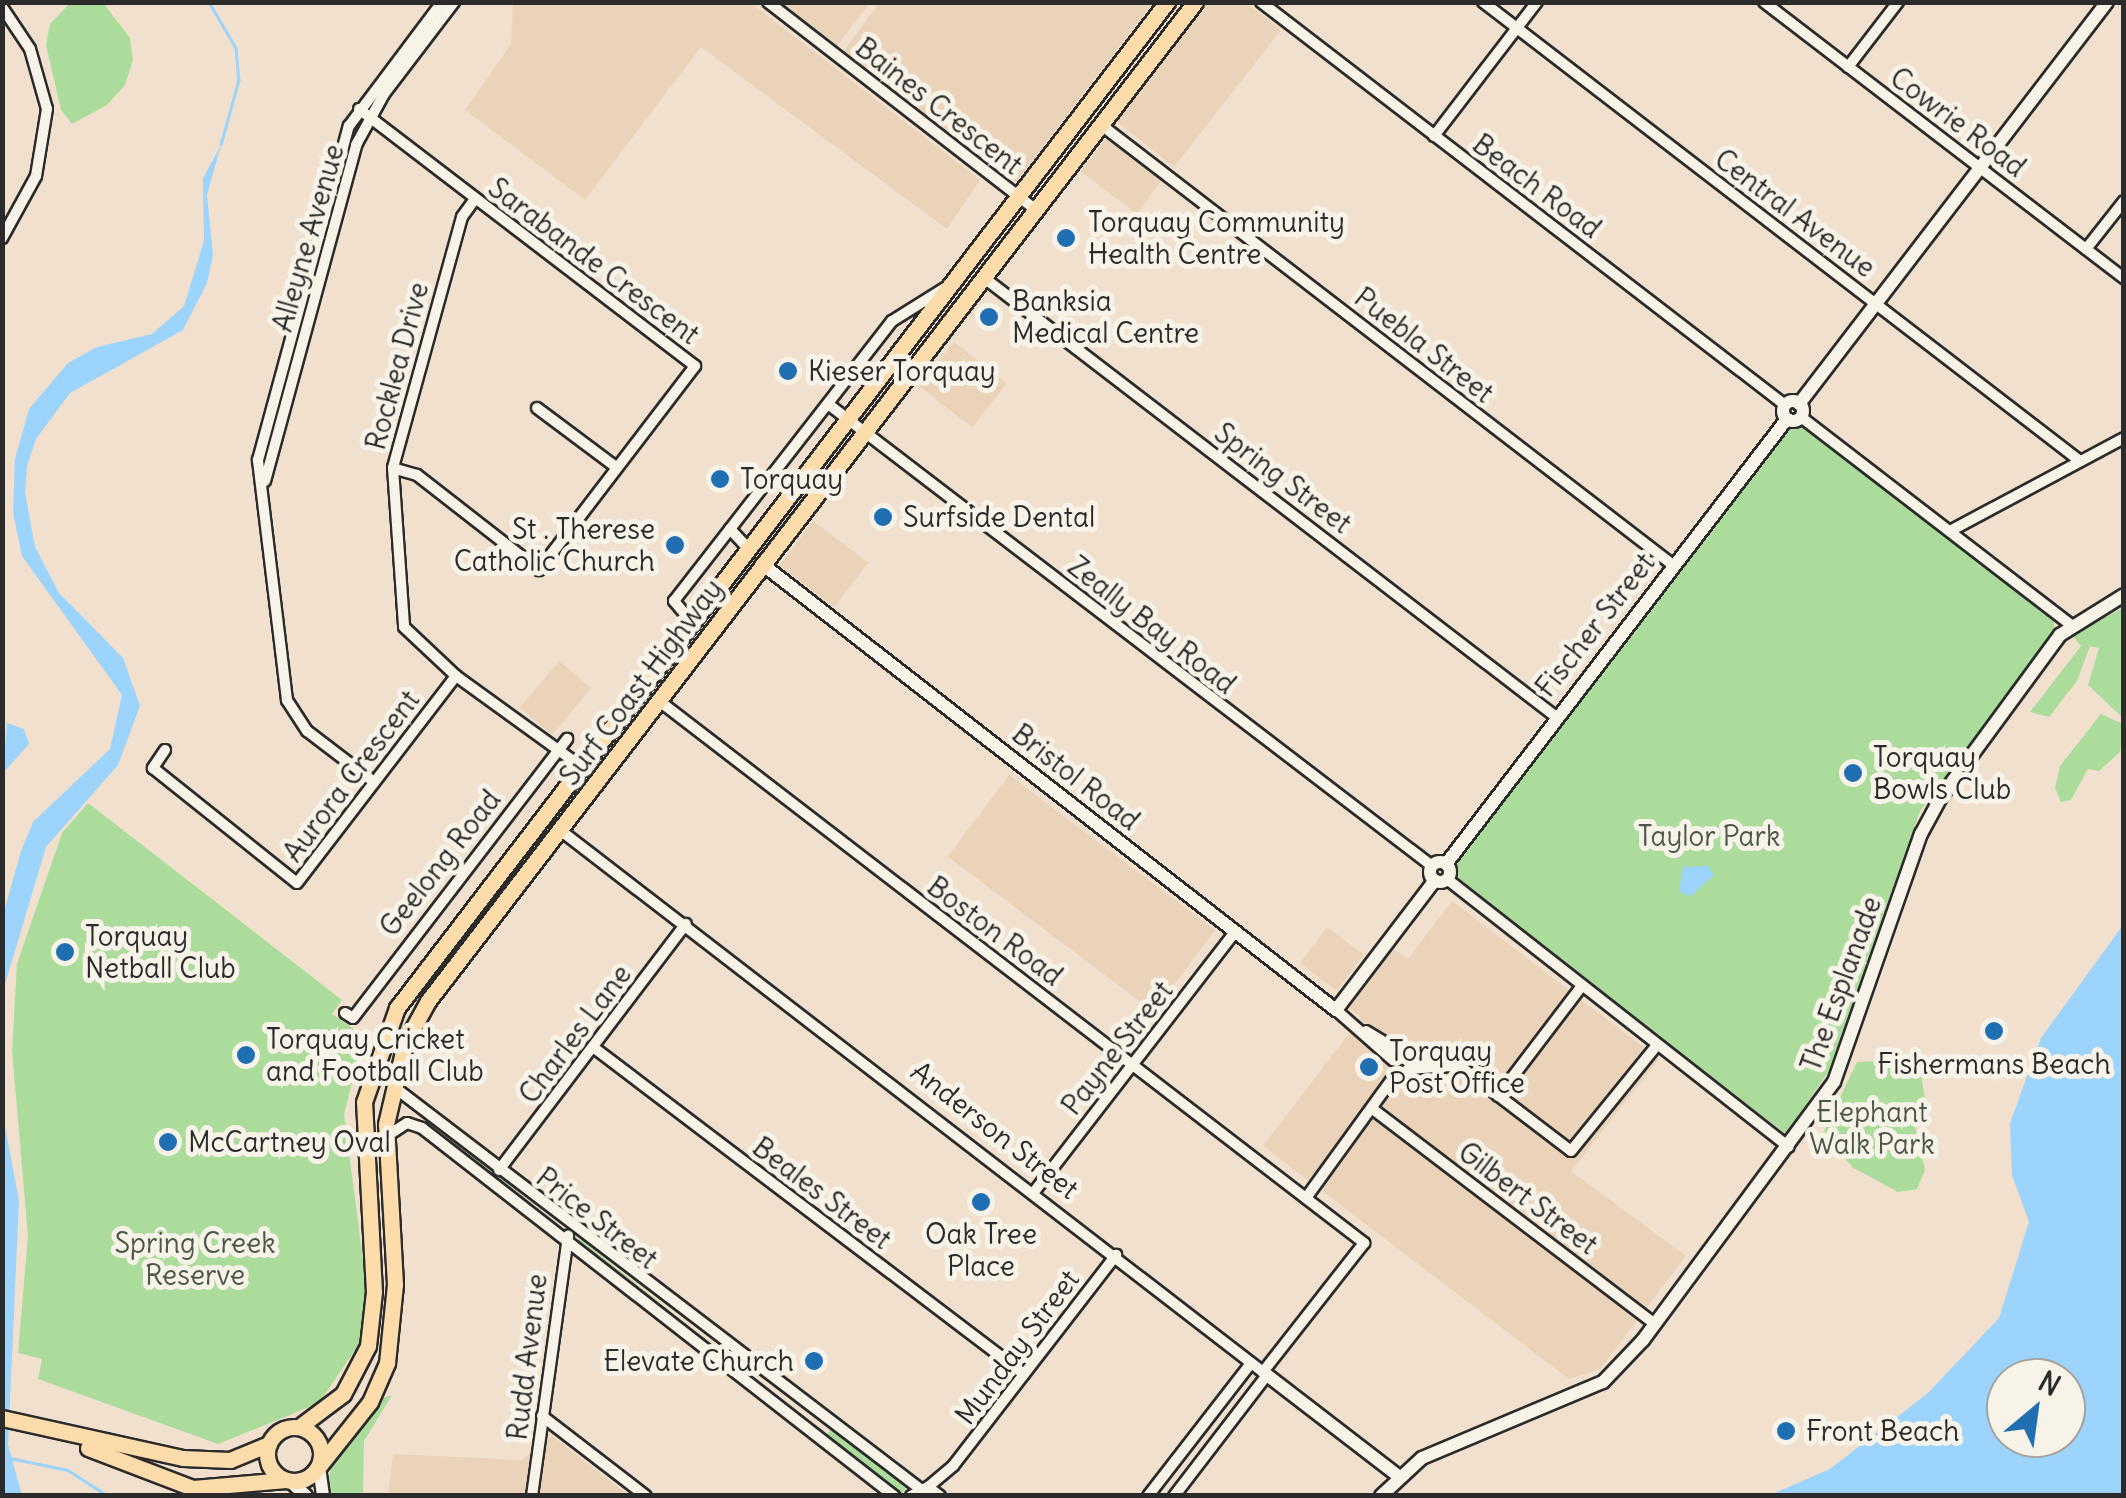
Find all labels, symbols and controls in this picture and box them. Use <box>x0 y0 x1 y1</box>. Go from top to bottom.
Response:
street label: Baines Crescent <box>849 31 1029 181</box>
street label: Cowrie Road <box>1884 60 2032 184</box>
street label: Beach Road <box>1466 127 1608 245</box>
street label: Alleyne Avenue <box>265 140 351 336</box>
street label: Central Avenue <box>1708 142 1882 284</box>
street label: Sarabande Crescent <box>482 171 706 351</box>
place label: Torquay Community Health Centre <box>1088 205 1345 271</box>
marker: Torquay Community Health Centre <box>1053 225 1079 251</box>
street label: Rocklea Drive <box>359 279 435 453</box>
street label: Puebla Street <box>1348 280 1500 410</box>
place label: Banksia Medical Centre <box>1012 284 1199 350</box>
marker: Banksia Medical Centre <box>976 304 1002 330</box>
place label: Kieser Torquay <box>808 354 996 388</box>
marker: Kieser Torquay <box>777 360 799 382</box>
street label: Spring Street <box>1208 416 1358 540</box>
place label: Torquay <box>740 462 843 496</box>
marker: Torquay <box>709 468 731 490</box>
place label: Surfside Dental <box>903 500 1095 534</box>
marker: Surfside Dental <box>872 506 894 528</box>
place label: St . Therese Catholic Church <box>454 512 655 578</box>
marker: St . Therese Catholic Church <box>664 534 686 556</box>
street label: Fischer Street <box>1528 546 1662 704</box>
street label: Zeally Bay Road <box>1061 549 1243 701</box>
street label: Surf Coast Highway <box>552 572 730 792</box>
street label: Aurora Crescent <box>276 684 426 868</box>
street label: Bristol Road <box>1006 717 1146 837</box>
place label: Torquay Bowls Club <box>1873 740 2011 806</box>
marker: Torquay Bowls Club <box>1842 762 1864 784</box>
street label: Geelong Road <box>372 783 508 943</box>
park label: Taylor Park <box>1638 819 1780 853</box>
street label: Boston Road <box>921 869 1069 993</box>
street label: The Esplanade <box>1794 892 1888 1076</box>
place label: Torquay Netball Club <box>85 919 236 985</box>
marker: Torquay Netball Club <box>54 941 76 963</box>
street label: Charles Lane <box>512 958 638 1110</box>
street label: Payne Street <box>1054 974 1180 1122</box>
marker: Fishermans Beach <box>1983 1020 2005 1042</box>
place label: Torquay Cricket and Football Club <box>266 1022 484 1088</box>
place label: Torquay Post Office <box>1389 1034 1525 1100</box>
marker: Torquay Cricket and Football Club <box>235 1044 257 1066</box>
place label: Fishermans Beach <box>1877 1047 2111 1081</box>
street label: Anderson Street <box>905 1054 1085 1206</box>
marker: Torquay Post Office <box>1358 1056 1380 1078</box>
park label: Elephant Walk Park <box>1809 1095 1935 1161</box>
place label: McCartney Oval <box>188 1125 391 1159</box>
street label: Beales Street <box>746 1130 898 1256</box>
marker: McCartney Oval <box>157 1131 179 1153</box>
street label: Gilbert Street <box>1452 1135 1604 1261</box>
street label: Price Street <box>530 1160 664 1276</box>
marker: Oak Tree Place <box>970 1191 992 1213</box>
place label: Oak Tree Place <box>925 1217 1037 1283</box>
park label: Spring Creek Reserve <box>114 1226 276 1292</box>
street label: Munday Street <box>948 1263 1086 1431</box>
street label: Rudd Avenue <box>500 1272 554 1442</box>
place label: Elevate Church <box>603 1344 794 1378</box>
marker: Elevate Church <box>803 1350 825 1372</box>
north arrow <box>1986 1358 2086 1458</box>
text: N <box>2032 1363 2067 1404</box>
place label: Front Beach <box>1806 1414 1959 1448</box>
marker: Front Beach <box>1775 1420 1797 1442</box>

